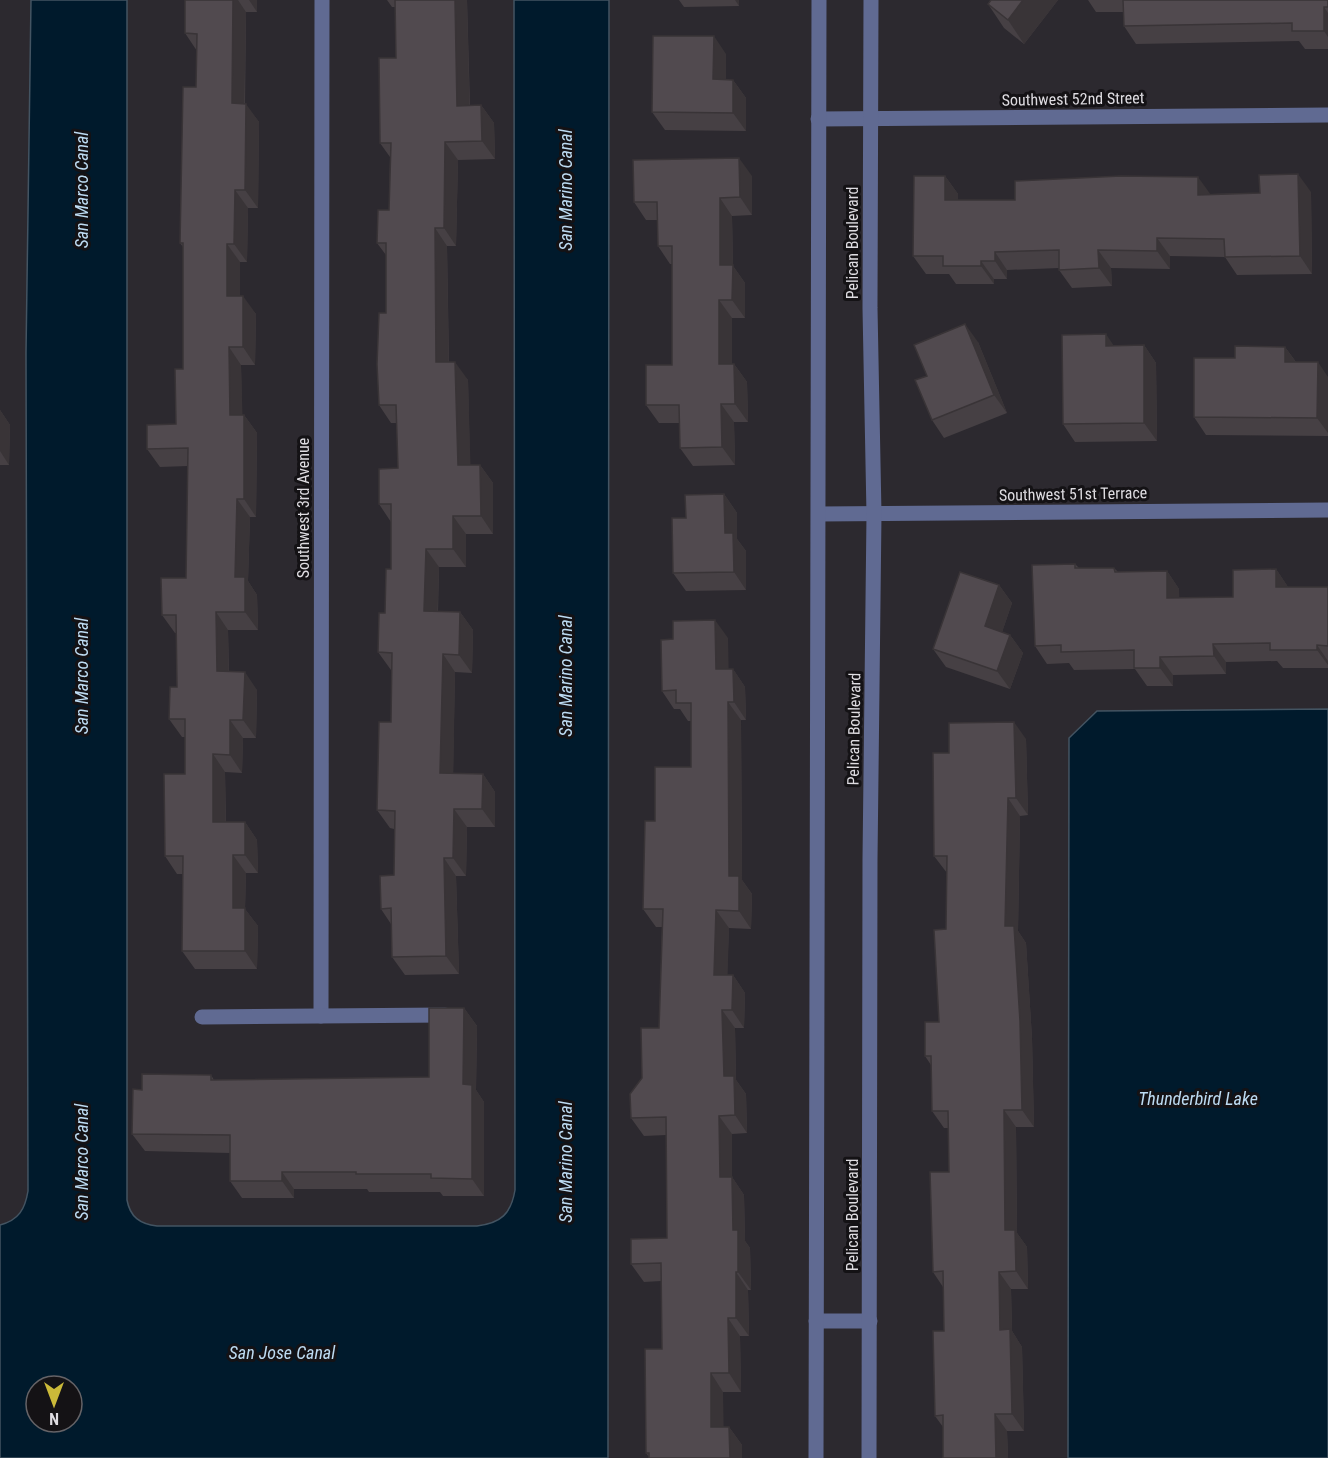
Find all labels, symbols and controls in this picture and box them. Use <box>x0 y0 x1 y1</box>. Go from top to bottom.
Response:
street label: Southwest 52nd Street <box>1001 88 1145 110</box>
water label: San Marino Canal <box>555 128 576 251</box>
water label: San Marco Canal <box>71 131 92 248</box>
street label: Pelican Boulevard <box>843 187 862 299</box>
street label: Southwest 3rd Avenue <box>294 438 313 578</box>
street label: Southwest 51st Terrace <box>999 483 1147 505</box>
water label: San Marino Canal <box>555 614 576 737</box>
water label: San Marco Canal <box>71 617 92 734</box>
street label: Pelican Boulevard <box>844 672 864 786</box>
water label: Thunderbird Lake <box>1138 1088 1258 1109</box>
water label: San Marino Canal <box>555 1100 576 1223</box>
water label: San Marco Canal <box>71 1103 92 1220</box>
street label: Pelican Boulevard <box>843 1159 862 1271</box>
water label: San Jose Canal <box>229 1342 336 1363</box>
north arrow <box>24 1374 84 1434</box>
text: N <box>49 1409 59 1428</box>

